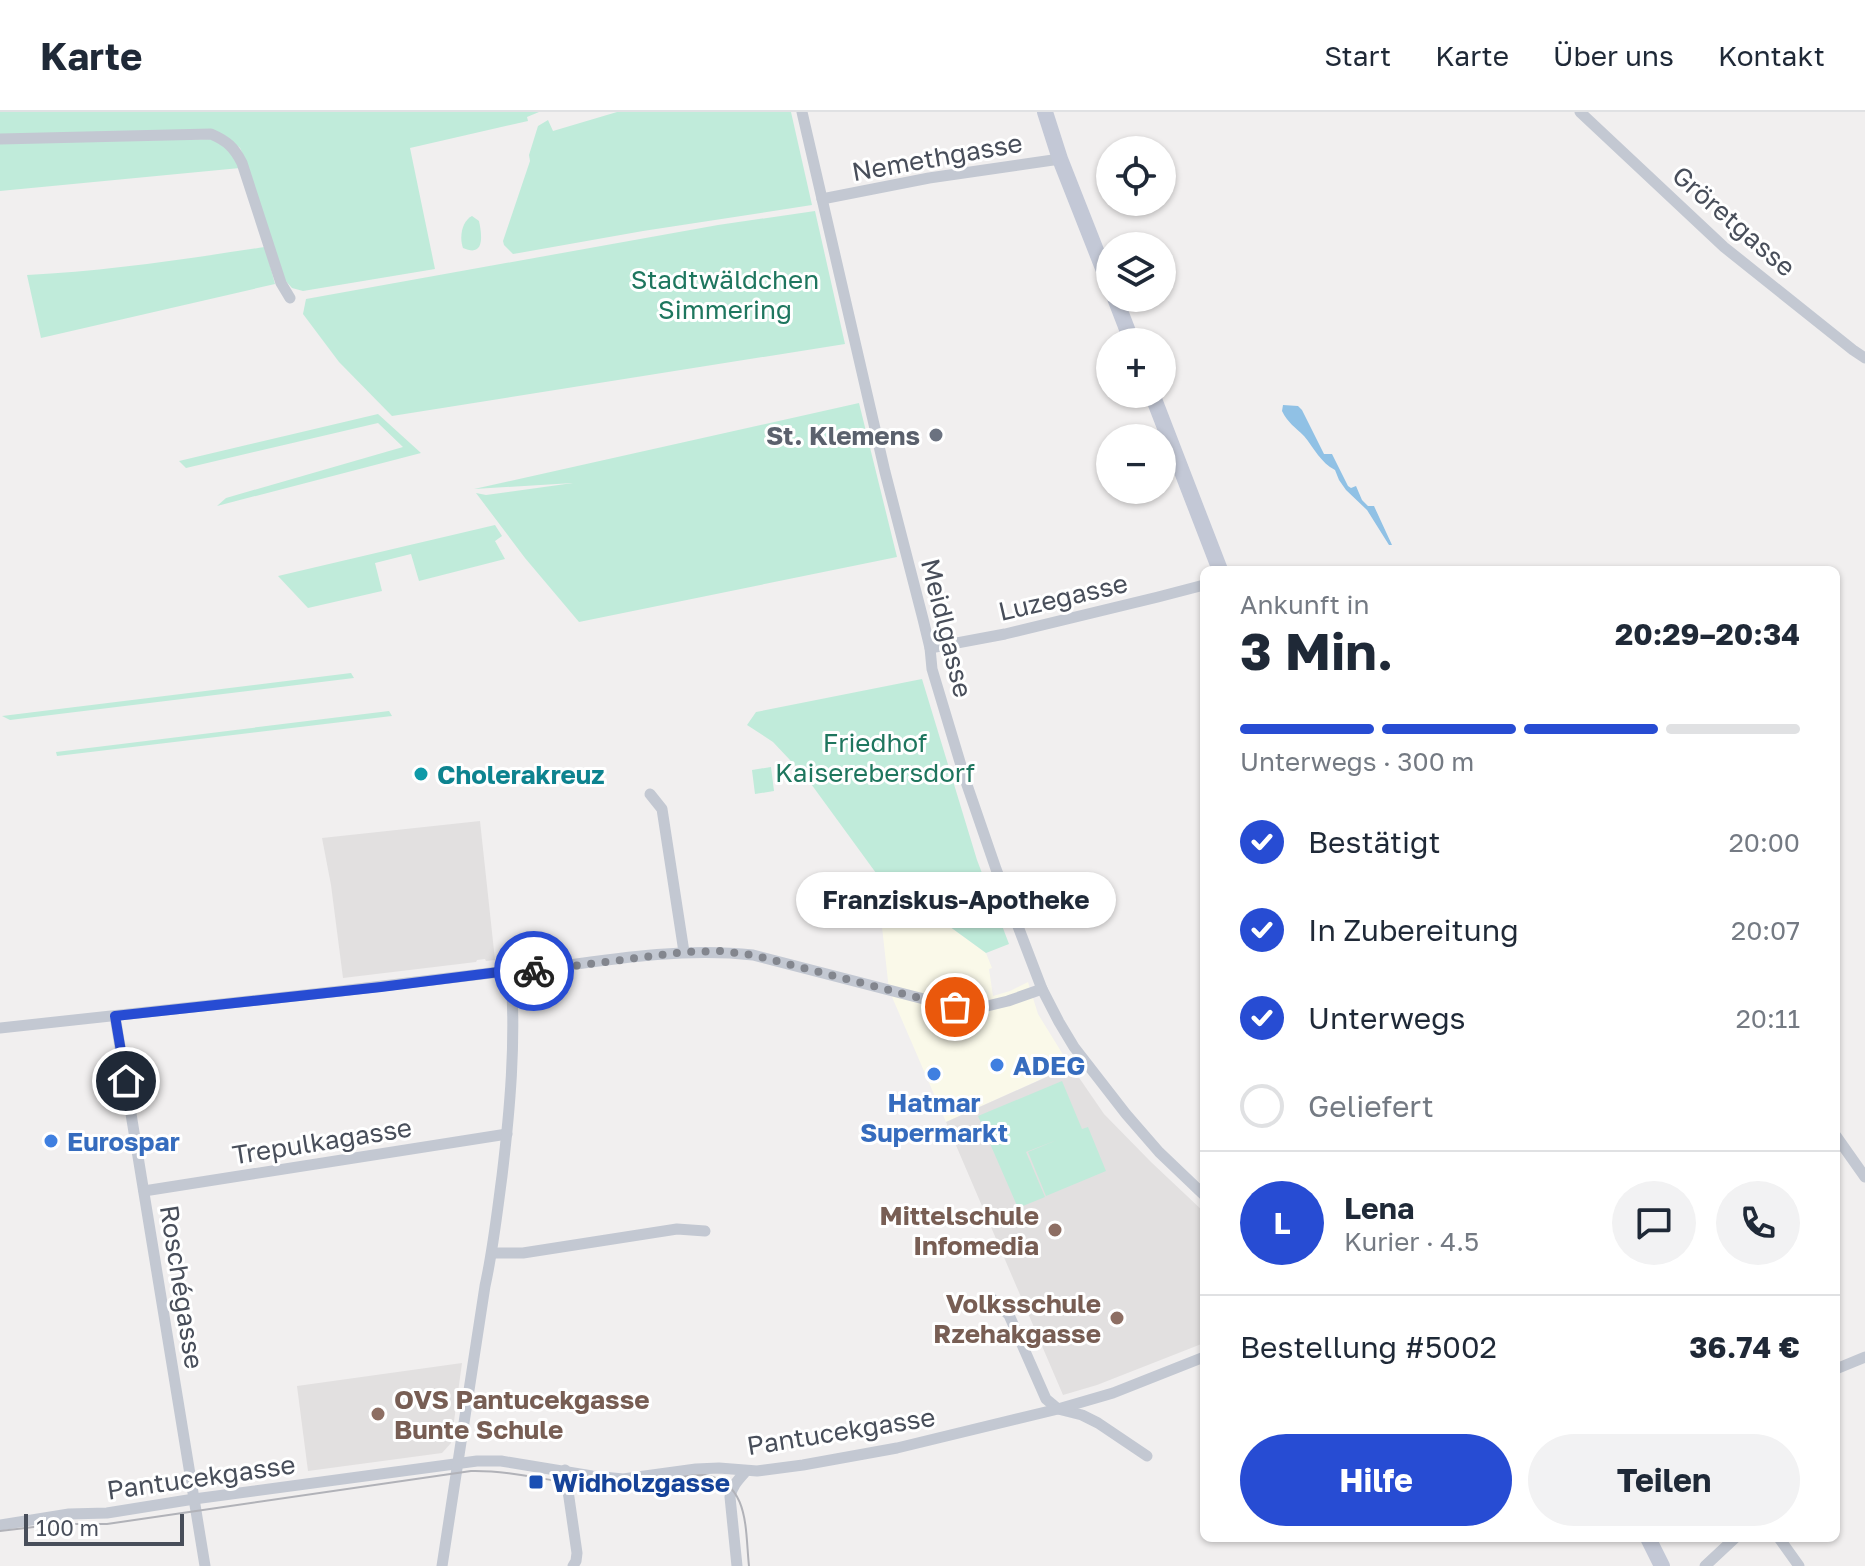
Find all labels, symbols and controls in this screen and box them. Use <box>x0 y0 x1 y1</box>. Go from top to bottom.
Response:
text: Karte <box>40 33 142 78</box>
text: Start <box>1324 39 1391 72</box>
text: Karte <box>1435 39 1509 72</box>
text: Über uns <box>1553 39 1674 72</box>
text: Kontakt <box>1718 39 1825 72</box>
street label: Nemethgasse <box>849 127 1025 187</box>
map controls <box>1096 136 1176 504</box>
button: locate <box>1096 136 1176 216</box>
street label: Gröretgasse <box>1666 159 1802 283</box>
button: layers <box>1096 232 1176 312</box>
park label: Stadtwäldchen Simmering <box>631 264 819 325</box>
button: + <box>1096 328 1176 408</box>
place label: St. Klemens <box>766 420 920 451</box>
button: − <box>1096 424 1176 504</box>
marker: St. Klemens <box>927 426 945 444</box>
street label: Meidlgasse <box>915 555 979 701</box>
street label: Luzegasse <box>995 567 1131 627</box>
text: Ankunft in <box>1240 589 1369 620</box>
text: 20:29–20:34 <box>1615 616 1800 652</box>
text: 3 Min. <box>1240 619 1393 681</box>
park label: Friedhof Kaiserebersdorf <box>775 727 975 788</box>
text: Unterwegs · 300 m <box>1240 746 1474 777</box>
place label: Cholerakreuz <box>437 759 604 790</box>
marker: Cholerakreuz <box>412 765 430 783</box>
icon: check <box>1240 820 1284 864</box>
text: Bestätigt <box>1308 824 1441 860</box>
text: 20:00 <box>1729 827 1800 858</box>
callout: Franziskus-Apotheke <box>795 871 1115 927</box>
text: Franziskus-Apotheke <box>822 884 1090 915</box>
icon: check <box>1240 908 1284 952</box>
text: In Zubereitung <box>1308 912 1519 948</box>
text: 20:07 <box>1731 915 1800 946</box>
courier <box>494 931 574 1011</box>
icon: bike <box>512 949 556 993</box>
pin <box>921 973 989 1041</box>
icon: bag <box>933 985 977 1029</box>
icon: check <box>1240 996 1284 1040</box>
text: Unterwegs <box>1308 1000 1466 1036</box>
text: 20:11 <box>1736 1003 1800 1034</box>
pin <box>92 1047 160 1115</box>
place label: ADEG <box>1013 1050 1085 1081</box>
marker: ADEG <box>988 1056 1006 1074</box>
icon: home <box>104 1059 148 1103</box>
marker: Hatmar Supermarkt <box>925 1065 943 1083</box>
place label: Hatmar Supermarkt <box>860 1087 1008 1148</box>
text: Geliefert <box>1308 1088 1434 1124</box>
street label: Trepulkagasse <box>230 1112 414 1170</box>
place label: Eurospar <box>67 1126 180 1157</box>
marker: Eurospar <box>42 1132 60 1150</box>
button: chat <box>1612 1181 1696 1265</box>
button: phone <box>1716 1181 1800 1265</box>
text: Lena <box>1344 1190 1414 1226</box>
place label: Mittelschule Infomedia <box>880 1200 1039 1261</box>
street label: Roschégasse <box>154 1203 210 1371</box>
text: L <box>1273 1205 1291 1241</box>
marker: Mittelschule Infomedia <box>1046 1221 1064 1239</box>
text: Kurier · 4.5 <box>1344 1226 1479 1257</box>
place label: Volksschule Rzehakgasse <box>933 1288 1101 1349</box>
marker: Volksschule Rzehakgasse <box>1108 1309 1126 1327</box>
text: Bestellung #5002 <box>1240 1329 1497 1365</box>
text: 36.74 € <box>1689 1329 1800 1365</box>
place label: OVS Pantucekgasse Bunte Schule <box>394 1384 650 1445</box>
street label: Pantucekgasse <box>745 1401 937 1461</box>
marker: OVS Pantucekgasse Bunte Schule <box>369 1405 387 1423</box>
button: Hilfe <box>1240 1434 1512 1526</box>
button: Teilen <box>1528 1434 1800 1526</box>
street label: Pantucekgasse <box>105 1448 297 1506</box>
place label: Widholzgasse <box>552 1467 730 1498</box>
marker: Widholzgasse <box>527 1473 545 1491</box>
scale bar <box>24 1510 184 1546</box>
text: 100 m <box>36 1514 99 1541</box>

